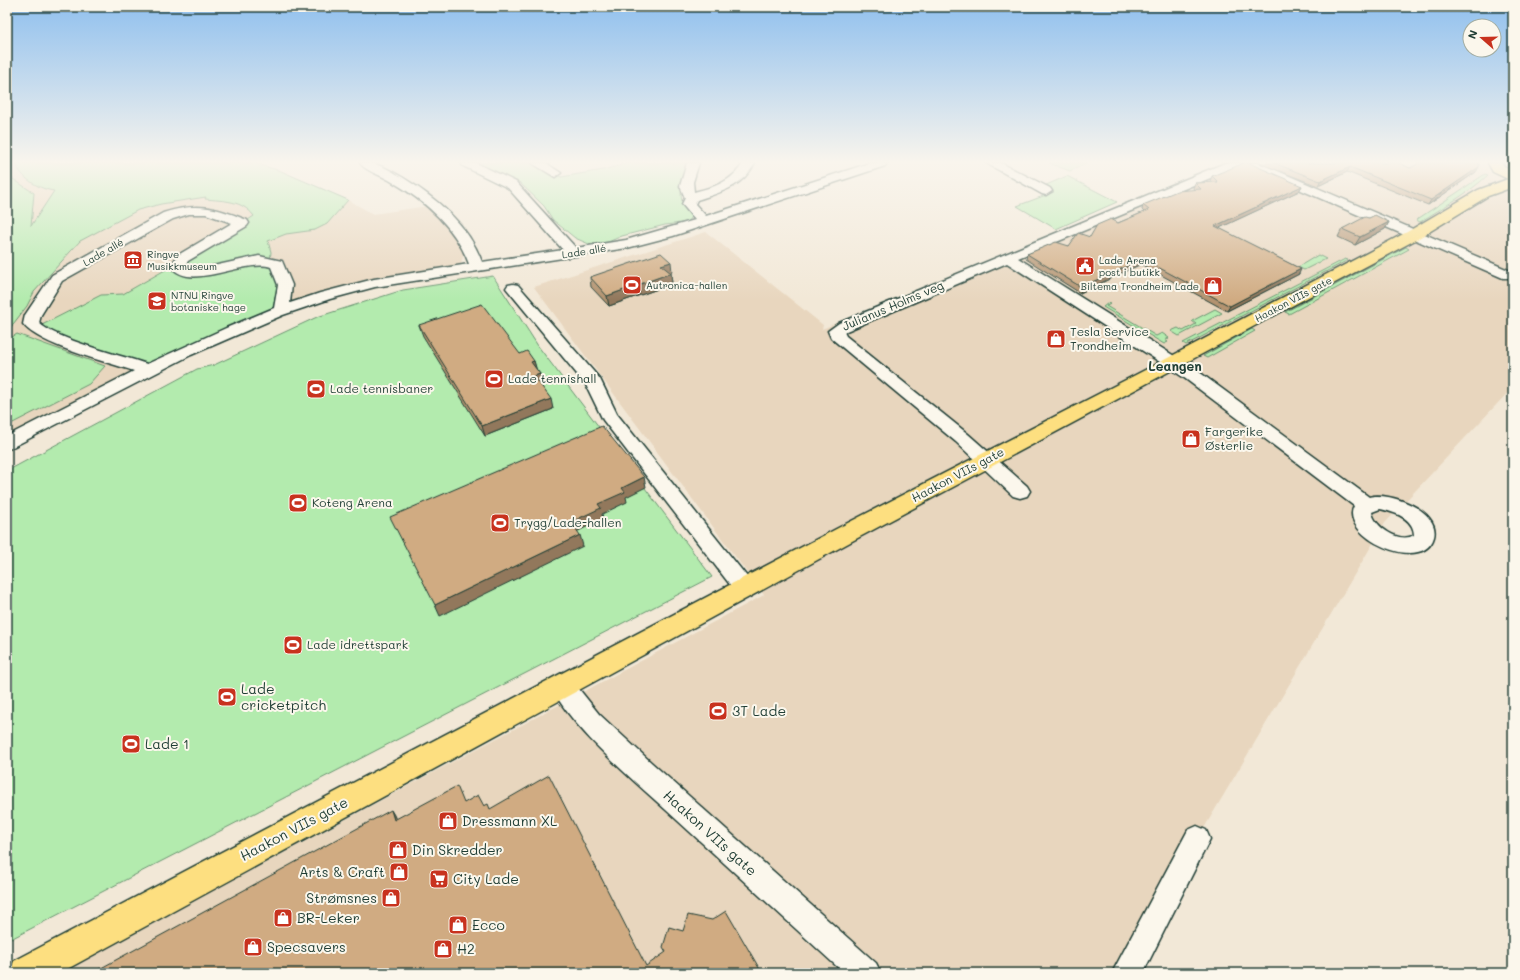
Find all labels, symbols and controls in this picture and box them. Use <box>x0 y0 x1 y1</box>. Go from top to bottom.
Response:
north arrow <box>1462 18 1502 58</box>
text: N <box>1464 28 1481 41</box>
street label: Lade allé <box>80 235 126 269</box>
street label: Lade allé <box>561 241 607 261</box>
place label: Ringve Musikkmuseum <box>147 247 217 273</box>
museum icon: Ringve Musikkmuseum <box>122 249 144 271</box>
place label: Lade Arena post i butikk <box>1099 253 1160 279</box>
public building icon: Lade Arena post i butikk <box>1074 255 1096 277</box>
street label: Haakon VIIs gate <box>1252 273 1334 325</box>
sports icon: Autronica-hallen <box>621 274 643 296</box>
shop icon: Biltema Trondheim Lade <box>1202 275 1224 297</box>
street label: Julianus Holms veg <box>839 276 946 334</box>
place label: Autronica-hallen <box>646 278 727 292</box>
place label: Biltema Trondheim Lade <box>1081 279 1199 293</box>
place label: NTNU Ringve botaniske hage <box>171 288 246 314</box>
school or university icon: NTNU Ringve botaniske hage <box>146 290 168 312</box>
place label: Tesla Service Trondheim <box>1070 323 1149 353</box>
shop icon: Tesla Service Trondheim <box>1045 328 1067 350</box>
district label: Leangen <box>1148 357 1202 374</box>
sports icon: Lade tennishall <box>483 368 505 390</box>
place label: Lade tennishall <box>508 370 596 386</box>
sports icon: Lade tennisbaner <box>305 378 327 400</box>
place label: Lade tennisbaner <box>330 380 433 396</box>
place label: Fargerike Østerlie <box>1205 423 1263 453</box>
shop icon: Fargerike Østerlie <box>1180 428 1202 450</box>
street label: Haakon VIIs gate <box>909 443 1007 505</box>
sports icon: Koteng Arena <box>287 492 309 514</box>
place label: Koteng Arena <box>312 494 392 510</box>
sports icon: Trygg/Lade-hallen <box>489 512 511 534</box>
place label: Trygg/Lade-hallen <box>514 514 621 530</box>
sports icon: Lade idrettspark <box>282 634 304 656</box>
place label: Lade idrettspark <box>307 636 408 652</box>
place label: Lade cricketpitch <box>241 679 326 714</box>
sports icon: Lade cricketpitch <box>216 686 238 708</box>
sports icon: 3T Lade <box>707 700 729 722</box>
place label: 3T Lade <box>732 701 786 720</box>
sports icon: Lade 1 <box>120 733 142 755</box>
place label: Lade 1 <box>145 734 189 753</box>
street label: Haakon VIIs gate <box>660 786 761 880</box>
street label: Haakon VIIs gate <box>236 792 351 865</box>
shop icon: Dressmann XL <box>437 810 459 832</box>
place label: Dressmann XL <box>462 811 558 830</box>
shop icon: Din Skredder <box>387 839 409 861</box>
place label: Din Skredder <box>412 840 503 859</box>
shop icon: Arts & Craft <box>388 861 410 883</box>
place label: Arts & Craft <box>299 862 385 881</box>
supermarket icon: City Lade <box>428 868 450 890</box>
place label: City Lade <box>453 869 519 888</box>
shop icon: Strømsnes <box>380 887 402 909</box>
place label: Strømsnes <box>306 888 377 907</box>
shop icon: BR-Leker <box>272 907 294 929</box>
place label: BR-Leker <box>297 908 360 927</box>
shop icon: Ecco <box>447 914 469 936</box>
place label: Ecco <box>472 915 505 934</box>
shop icon: Specsavers <box>242 936 264 958</box>
place label: Specsavers <box>267 937 346 956</box>
shop icon: H2 <box>432 938 454 960</box>
place label: H2 <box>457 939 475 958</box>

